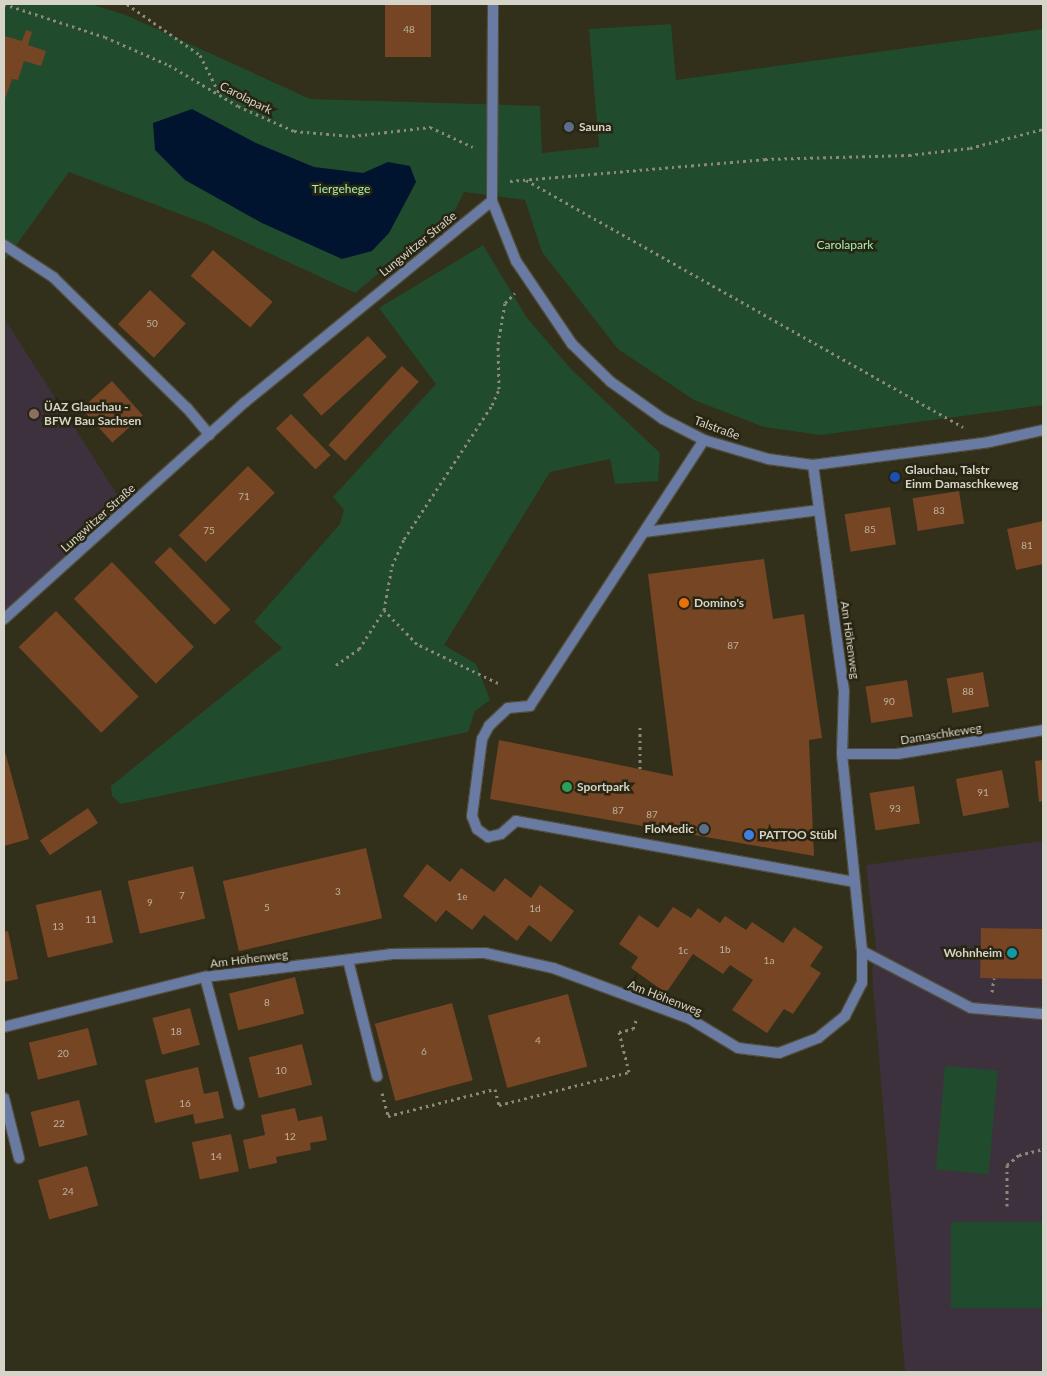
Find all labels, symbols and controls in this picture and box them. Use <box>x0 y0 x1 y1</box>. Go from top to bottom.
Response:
house number: 48 <box>403 24 415 36</box>
street label: Carolapark <box>217 79 275 117</box>
place label: Sauna <box>579 120 611 134</box>
marker: Sauna <box>563 121 575 133</box>
park label: Tiergehege <box>312 182 370 196</box>
street label: Lungwitzer Straße <box>376 208 460 280</box>
park label: Carolapark <box>817 238 873 252</box>
house number: 50 <box>146 318 158 330</box>
place label: ÜAZ Glauchau - BFW Bau Sachsen <box>44 400 141 428</box>
marker: ÜAZ Glauchau - BFW Bau Sachsen <box>28 408 40 420</box>
street label: Talstraße <box>692 413 742 443</box>
place label: Glauchau, Talstr Einm Damaschkeweg <box>905 463 1018 491</box>
marker: Glauchau, Talstr Einm Damaschkeweg <box>889 471 901 483</box>
street label: Lungwitzer Straße <box>58 481 138 555</box>
house number: 71 <box>238 491 250 503</box>
house number: 83 <box>933 505 945 517</box>
house number: 85 <box>864 524 876 536</box>
house number: 75 <box>203 525 215 537</box>
house number: 81 <box>1021 540 1033 552</box>
place label: Domino's <box>694 596 744 610</box>
marker: Domino's <box>678 597 690 609</box>
street label: Am Höhenweg <box>837 600 863 680</box>
house number: 87 <box>727 640 739 652</box>
house number: 88 <box>962 686 974 698</box>
house number: 90 <box>883 696 895 708</box>
street label: Damaschkeweg <box>899 720 983 748</box>
place label: Sportpark <box>577 780 630 794</box>
marker: Sportpark <box>561 781 573 793</box>
house number: 91 <box>977 787 989 799</box>
house number: 93 <box>889 803 901 815</box>
house number: 87 <box>612 805 624 817</box>
house number: 87 <box>646 809 658 821</box>
place label: FloMedic <box>644 822 694 836</box>
marker: FloMedic <box>698 823 710 835</box>
place label: PATTOO Stübl <box>759 828 837 842</box>
marker: PATTOO Stübl <box>743 829 755 841</box>
house number: 3 <box>335 886 341 898</box>
house number: 7 <box>179 890 185 902</box>
house number: 1e <box>456 891 468 903</box>
house number: 9 <box>147 897 153 909</box>
house number: 5 <box>264 902 270 914</box>
house number: 1d <box>529 903 541 915</box>
house number: 11 <box>85 914 97 926</box>
house number: 13 <box>52 921 64 933</box>
house number: 1b <box>719 944 731 956</box>
house number: 1c <box>678 945 688 957</box>
place label: Wohnheim <box>943 946 1002 960</box>
street label: Am Höhenweg <box>209 947 289 971</box>
marker: Wohnheim <box>1006 947 1018 959</box>
house number: 1a <box>764 955 774 967</box>
street label: Am Höhenweg <box>626 977 704 1019</box>
house number: 8 <box>264 997 270 1009</box>
house number: 18 <box>170 1026 182 1038</box>
house number: 4 <box>535 1035 541 1047</box>
house number: 6 <box>421 1046 427 1058</box>
house number: 20 <box>57 1048 69 1060</box>
house number: 10 <box>275 1065 287 1077</box>
house number: 16 <box>179 1098 191 1110</box>
house number: 22 <box>53 1118 65 1130</box>
house number: 12 <box>284 1131 296 1143</box>
house number: 14 <box>210 1151 222 1163</box>
house number: 24 <box>62 1186 74 1198</box>

